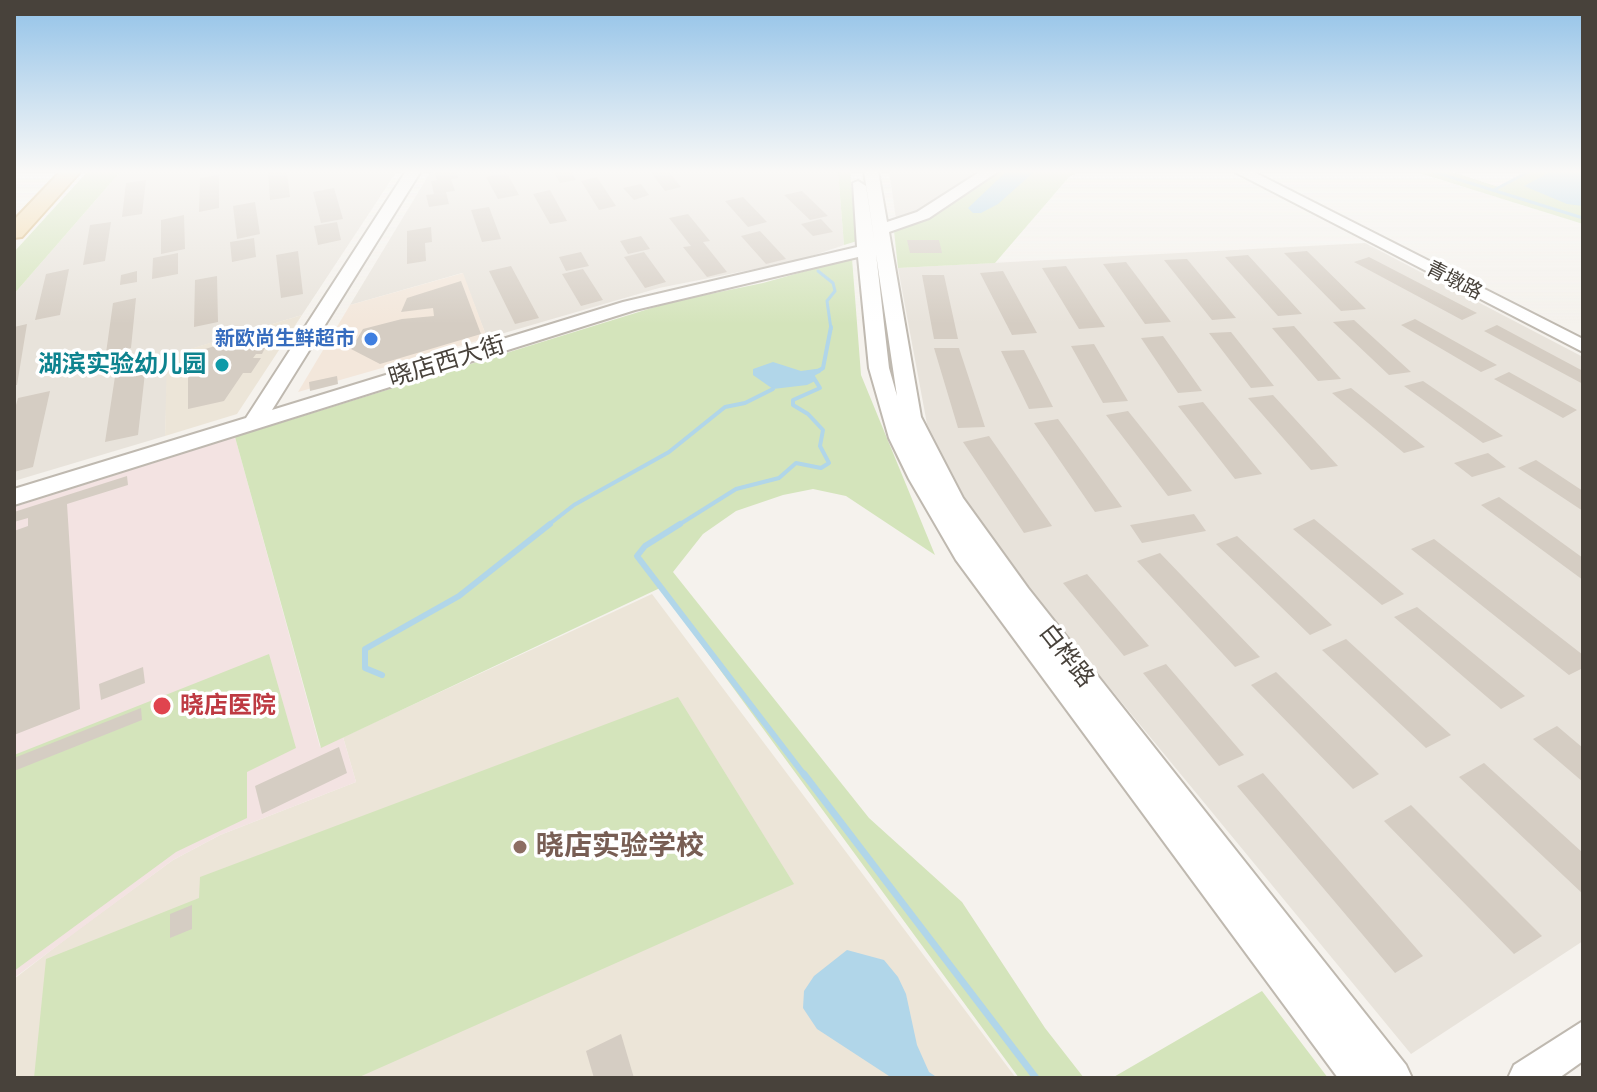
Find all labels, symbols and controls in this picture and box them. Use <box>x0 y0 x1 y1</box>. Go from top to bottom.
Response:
street label: 青墩路 <box>1422 257 1486 305</box>
place label: 新欧尚生鲜超市 <box>215 327 355 351</box>
marker: 新欧尚生鲜超市 <box>362 330 380 348</box>
street label: 晓店西大街 <box>385 331 509 393</box>
place label: 湖滨实验幼儿园 <box>38 351 206 379</box>
marker: 湖滨实验幼儿园 <box>213 356 231 374</box>
street label: 白桦路 <box>1032 619 1100 693</box>
place label: 晓店医院 <box>180 692 276 720</box>
marker: 晓店医院 <box>151 695 173 717</box>
place label: 晓店实验学校 <box>536 830 704 864</box>
marker: 晓店实验学校 <box>511 838 529 856</box>

